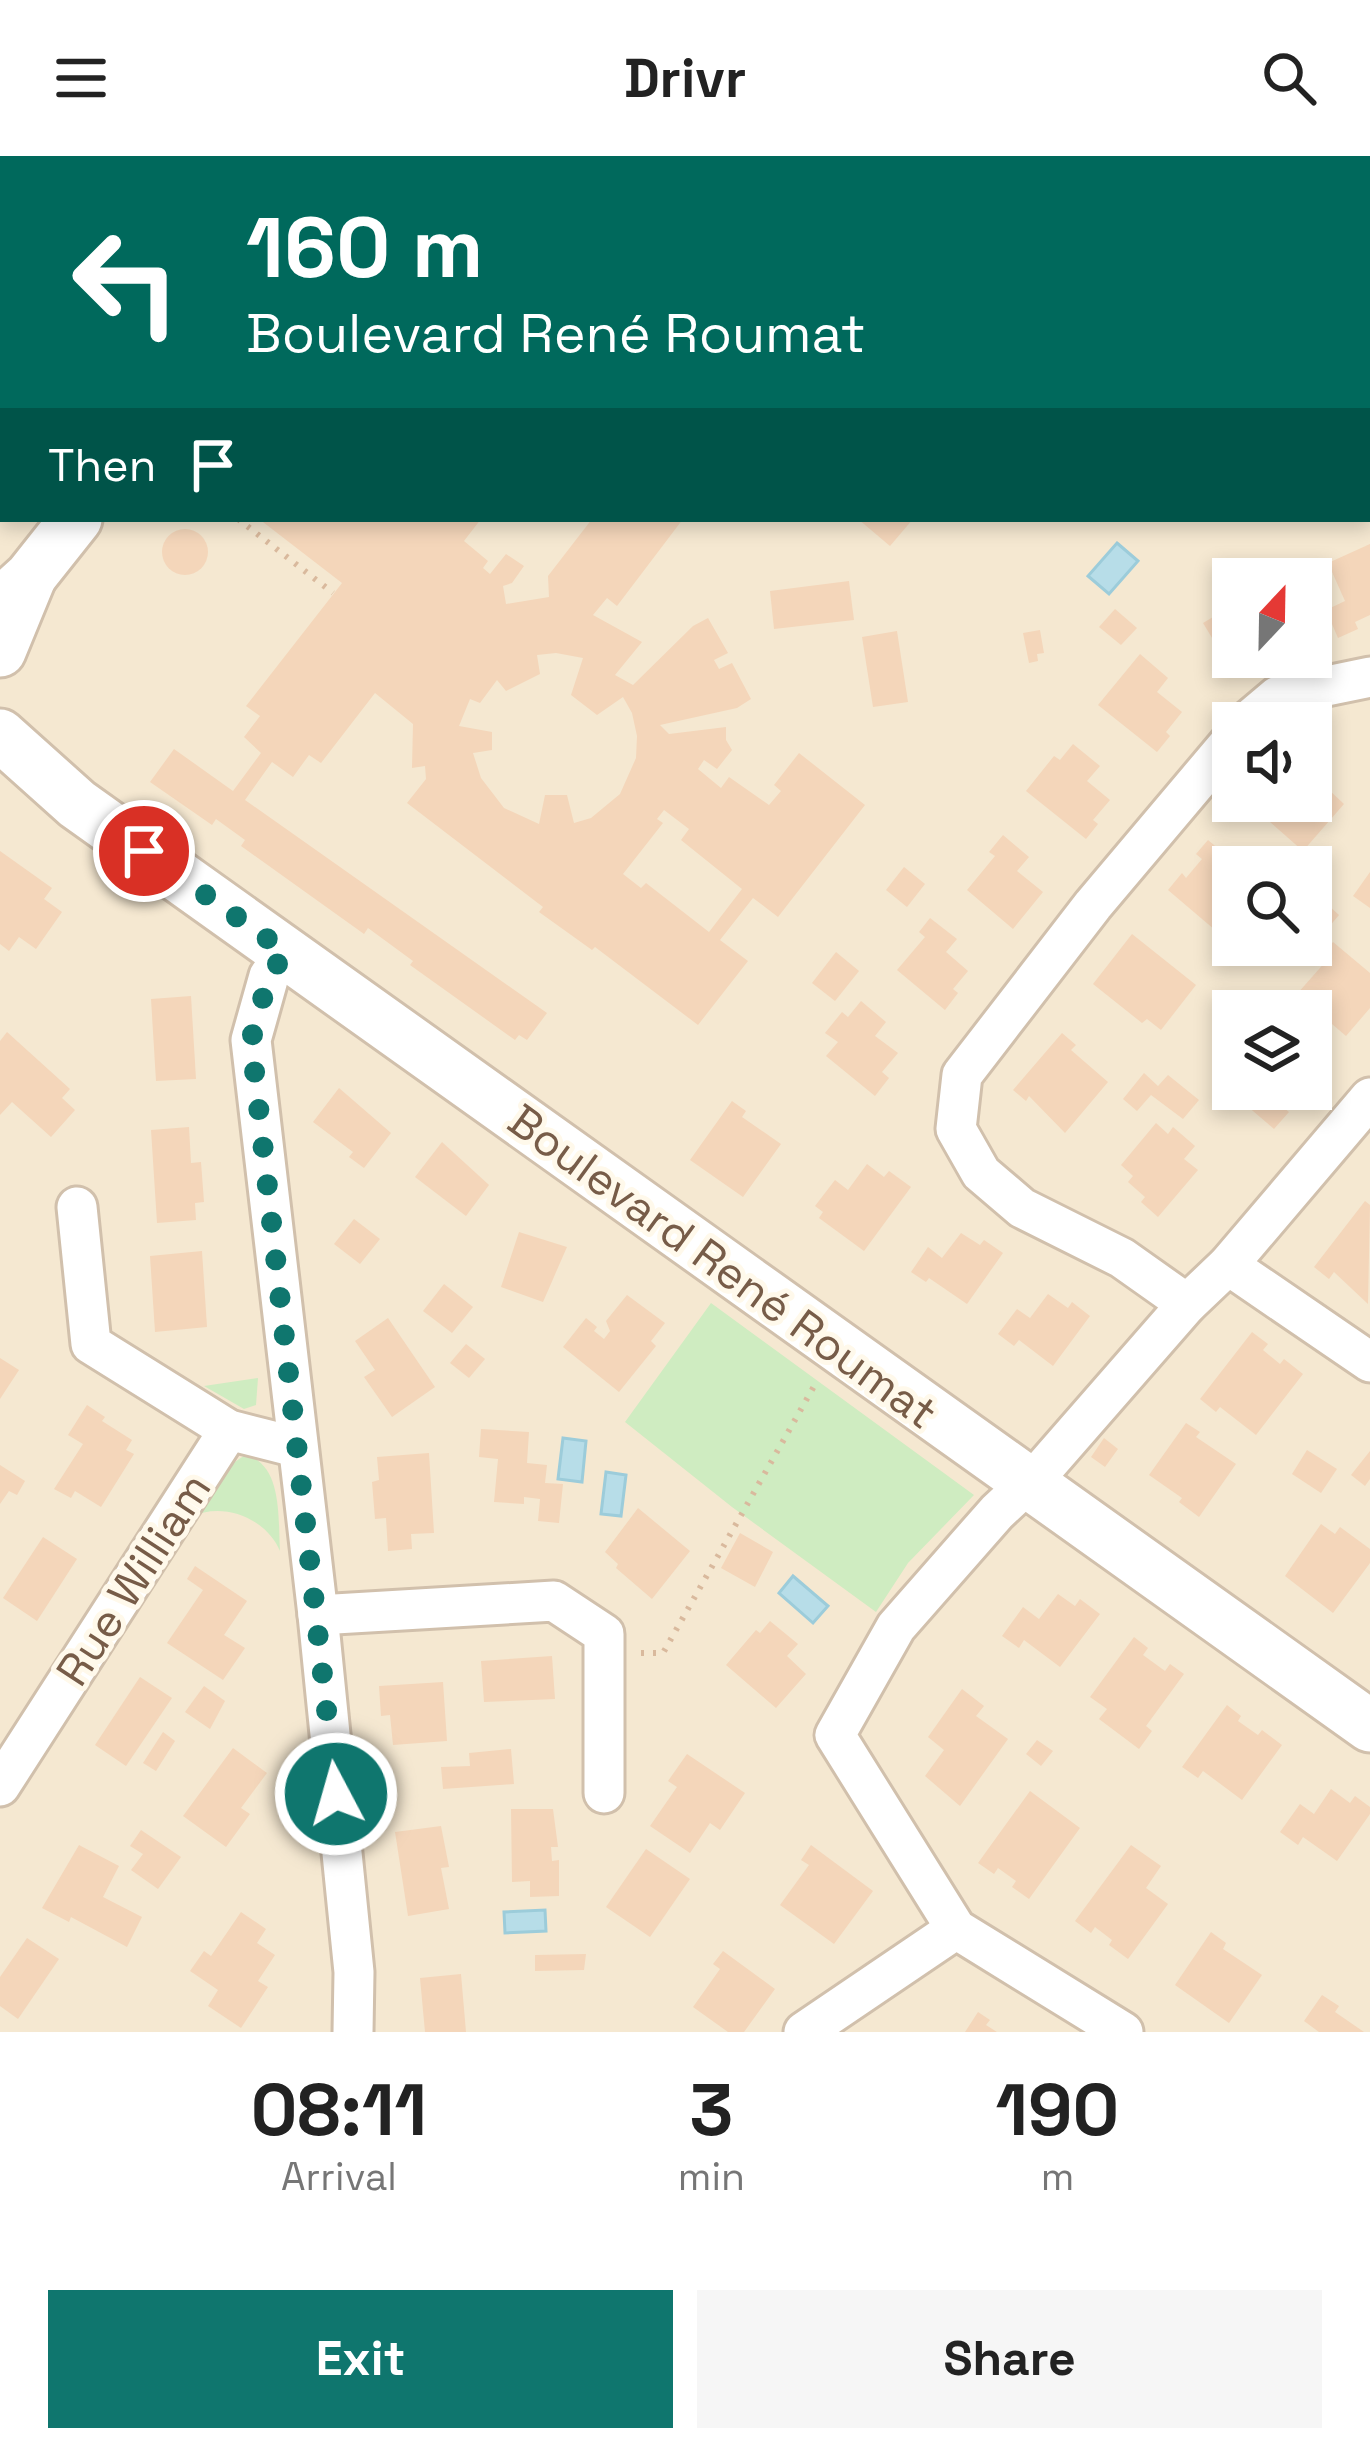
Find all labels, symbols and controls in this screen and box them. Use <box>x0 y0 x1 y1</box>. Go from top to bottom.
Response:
text: Drivr <box>624 44 746 113</box>
icon: menu <box>48 45 114 111</box>
icon: search <box>1256 45 1322 111</box>
text: 160 m <box>246 194 483 302</box>
icon: left <box>48 204 204 360</box>
text: Boulevard René Roumat <box>246 299 866 368</box>
icon: arrive <box>180 432 246 498</box>
text: Then <box>48 437 156 494</box>
north arrow <box>1212 558 1332 678</box>
map controls <box>1212 558 1332 1110</box>
button: sound <box>1212 702 1332 822</box>
pin <box>93 800 195 902</box>
icon: arrive <box>111 818 177 884</box>
button: search <box>1212 846 1332 966</box>
button: layers <box>1212 990 1332 1110</box>
street label: Boulevard René Roumat <box>497 1092 948 1441</box>
street label: Rue William <box>44 1462 223 1696</box>
position arrow <box>273 1731 399 1857</box>
text: 08:11 <box>251 2064 427 2156</box>
text: 3 <box>689 2064 733 2156</box>
text: 190 <box>996 2064 1119 2156</box>
text: Arrival <box>281 2152 397 2201</box>
text: min <box>678 2152 745 2201</box>
text: m <box>1041 2152 1074 2201</box>
button: Exit <box>48 2290 673 2428</box>
button: Share <box>697 2290 1322 2428</box>

